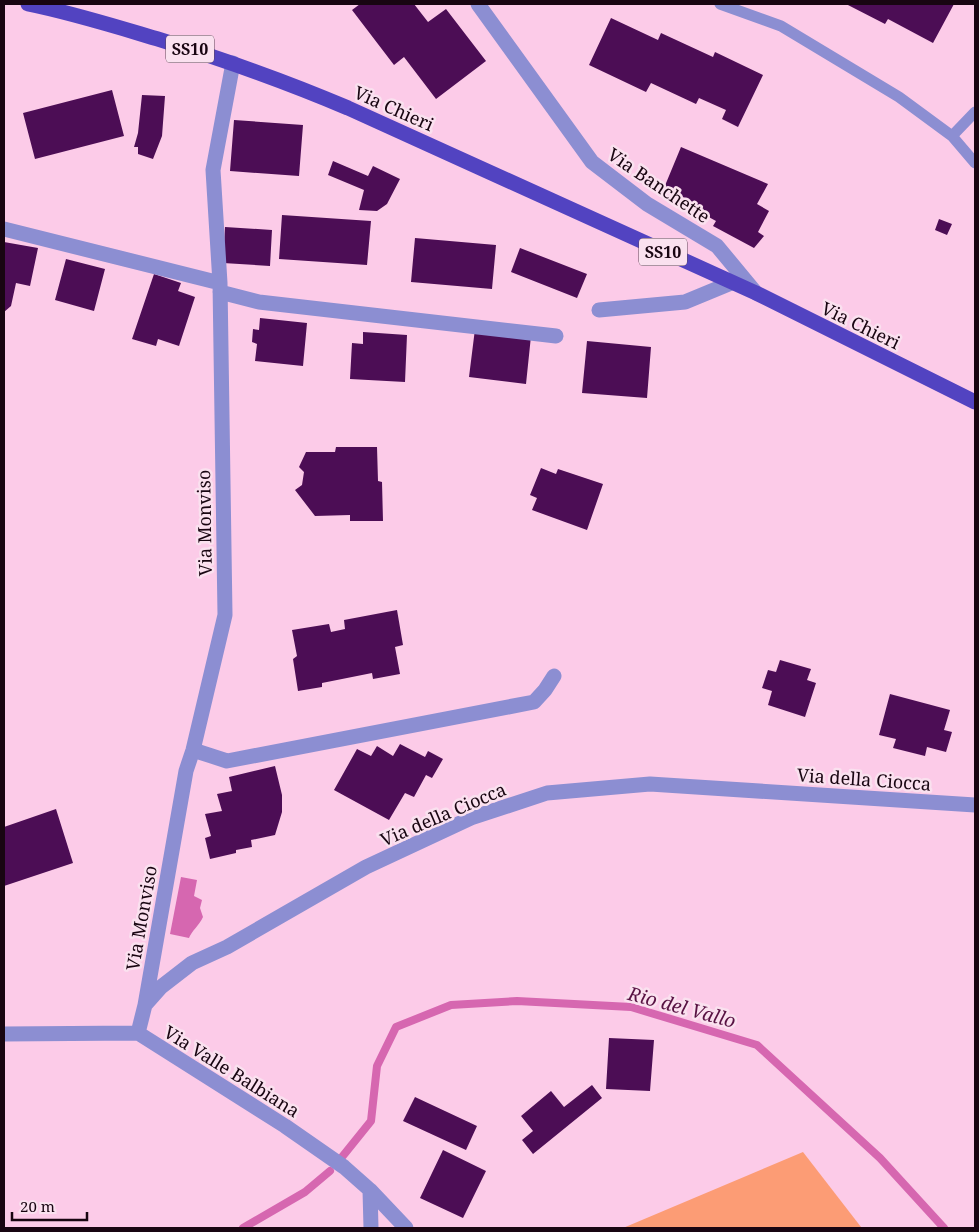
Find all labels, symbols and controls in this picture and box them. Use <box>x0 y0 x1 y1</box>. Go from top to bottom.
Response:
road number: SS10 <box>166 36 214 62</box>
street label: Via Chieri <box>350 80 438 136</box>
street label: Via Banchette <box>603 142 715 228</box>
road number: SS10 <box>639 238 687 266</box>
street label: Via Chieri <box>818 296 905 354</box>
street label: Via Monviso <box>191 470 217 576</box>
street label: Via della Ciocca <box>796 762 932 796</box>
street label: Via della Ciocca <box>376 777 510 851</box>
street label: Via Monviso <box>120 864 162 972</box>
water label: Rio del Vallo <box>624 980 739 1034</box>
street label: Via Valle Balbiana <box>160 1020 304 1122</box>
scale bar <box>12 1190 88 1222</box>
text: 20 m <box>20 1196 55 1216</box>

